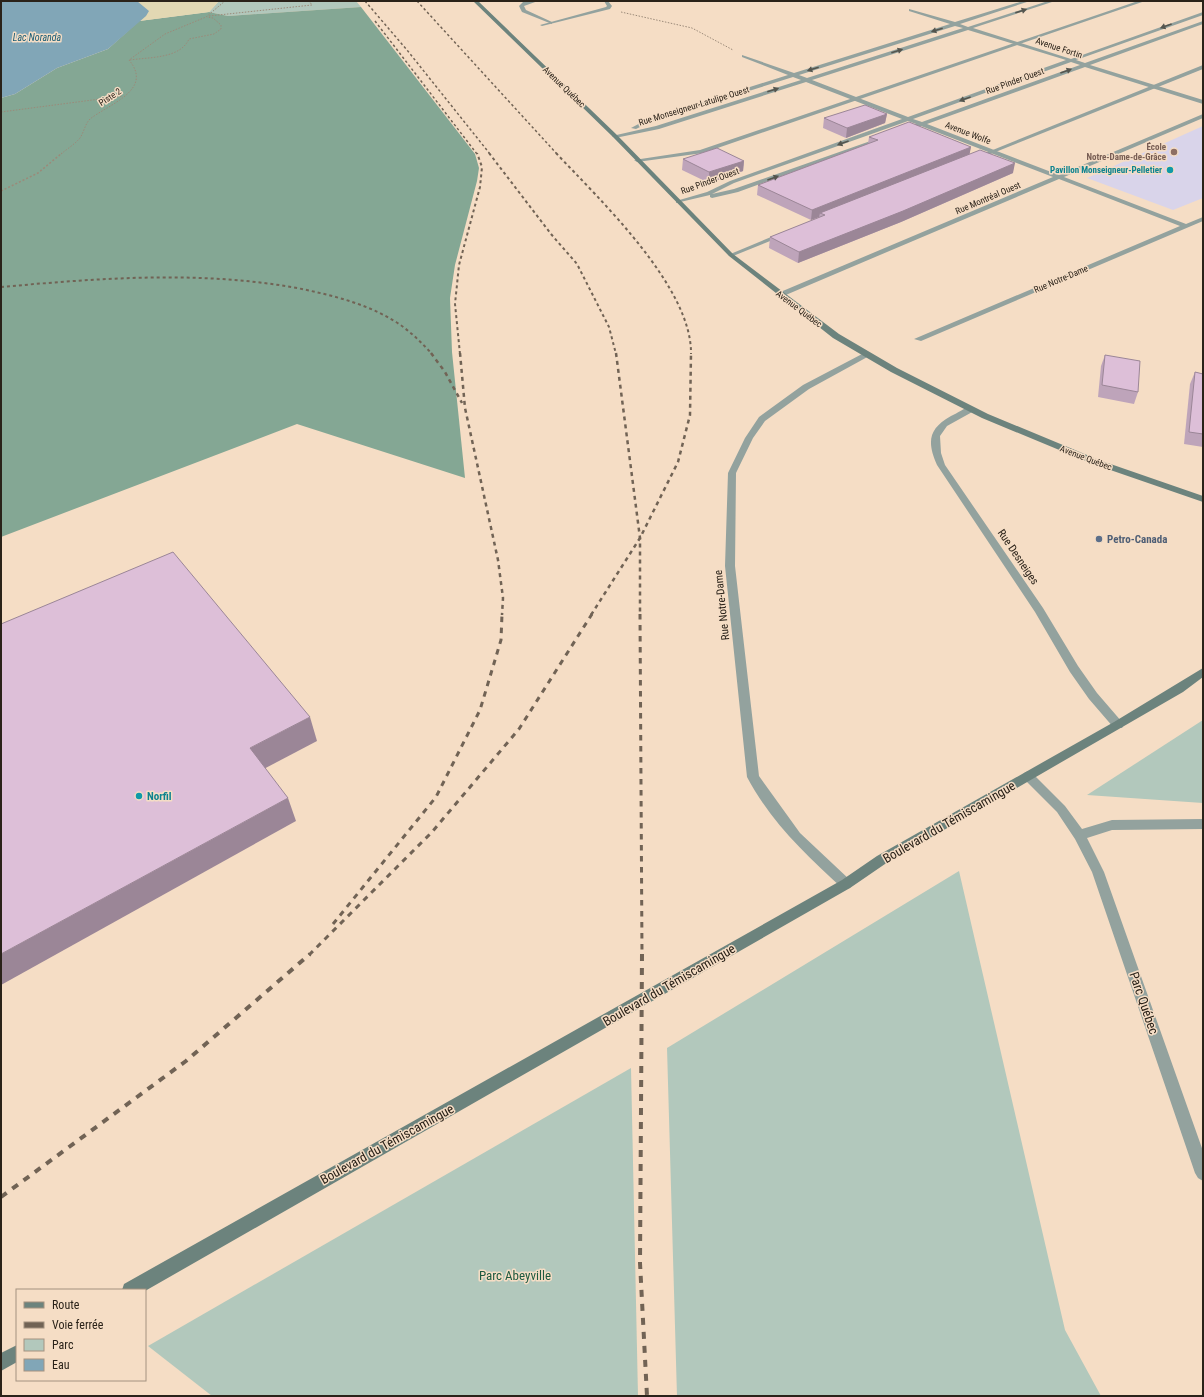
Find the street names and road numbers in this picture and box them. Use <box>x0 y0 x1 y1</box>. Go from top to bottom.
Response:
street label: Avenue Fortin <box>1034 36 1084 60</box>
street label: Avenue Québec <box>541 64 587 110</box>
street label: Rue Pinder Ouest <box>985 66 1046 96</box>
street label: Rue Monseigneur-Latulipe Ouest <box>638 84 751 128</box>
street label: Piste 2 <box>97 86 123 108</box>
street label: Avenue Wolfe <box>944 120 992 146</box>
street label: Rue Pinder Ouest <box>680 166 741 196</box>
street label: Rue Montréal Ouest <box>954 180 1022 216</box>
street label: Rue Notre-Dame <box>1032 263 1090 295</box>
street label: Avenue Québec <box>774 289 824 329</box>
street label: Avenue Québec <box>1059 444 1113 472</box>
street label: Rue Desneiges <box>995 527 1041 587</box>
street label: Rue Notre-Dame <box>712 569 732 641</box>
street label: Boulevard du Témiscamingue <box>880 778 1018 866</box>
street label: Boulevard du Témiscamingue <box>600 941 738 1029</box>
street label: Parc Québec <box>1126 970 1162 1036</box>
street label: Boulevard du Témiscamingue <box>318 1101 456 1187</box>

